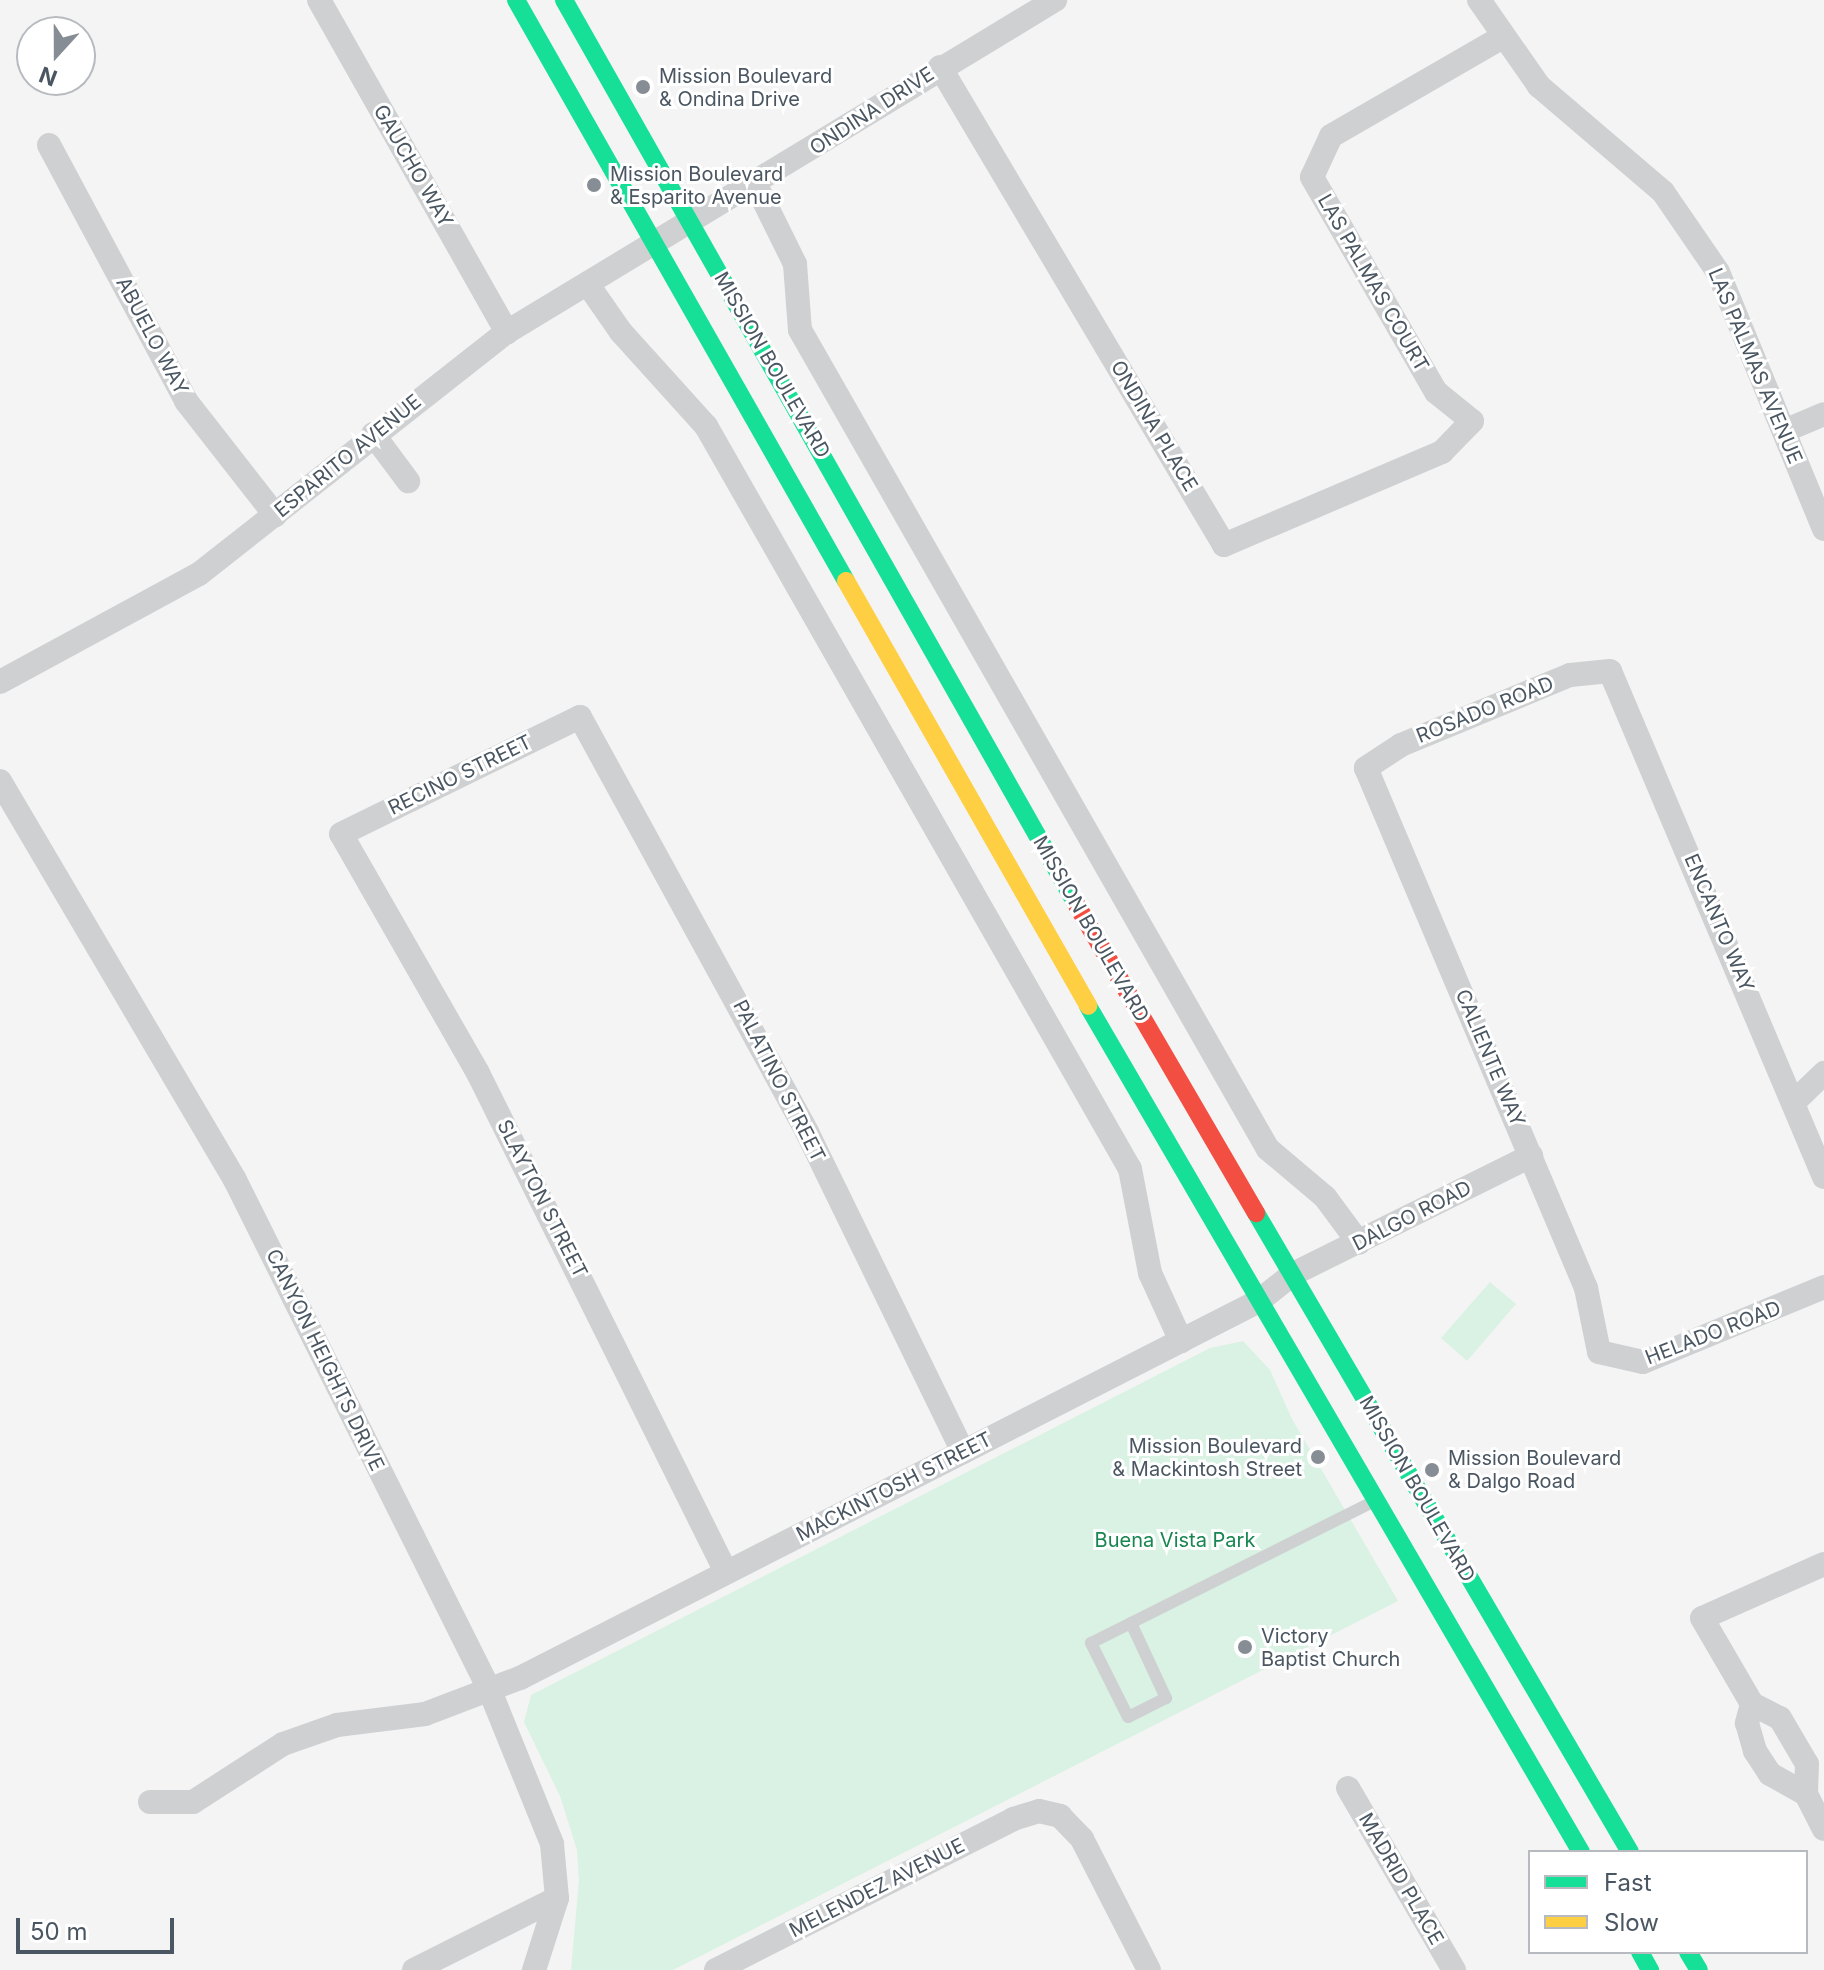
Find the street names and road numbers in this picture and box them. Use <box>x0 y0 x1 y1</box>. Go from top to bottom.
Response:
street label: ONDINA DRIVE <box>805 62 939 160</box>
street label: GAUCHO WAY <box>368 100 458 232</box>
street label: LAS PALMAS COURT <box>1312 190 1434 376</box>
street label: LAS PALMAS AVENUE <box>1703 264 1807 468</box>
street label: MISSION BOULEVARD <box>709 268 835 462</box>
street label: ABUELO WAY <box>111 273 193 399</box>
street label: ONDINA PLACE <box>1105 356 1203 496</box>
street label: ESPARITO AVENUE <box>270 390 426 522</box>
street label: ROSADO ROAD <box>1413 672 1557 748</box>
street label: RECINO STREET <box>384 730 536 820</box>
street label: MISSION BOULEVARD <box>1028 832 1154 1026</box>
street label: ENCANTO WAY <box>1679 850 1759 996</box>
street label: CALIENTE WAY <box>1450 986 1530 1130</box>
street label: PALATINO STREET <box>728 996 830 1166</box>
street label: SLAYTON STREET <box>492 1116 592 1282</box>
street label: DALGO ROAD <box>1349 1176 1475 1256</box>
street label: CANYON HEIGHTS DRIVE <box>261 1245 389 1475</box>
street label: HELADO ROAD <box>1642 1296 1784 1370</box>
street label: MISSION BOULEVARD <box>1354 1392 1480 1586</box>
street label: MACKINTOSH STREET <box>792 1427 996 1547</box>
street label: MADRID PLACE <box>1354 1809 1448 1949</box>
street label: MELENDEZ AVENUE <box>785 1833 969 1943</box>

